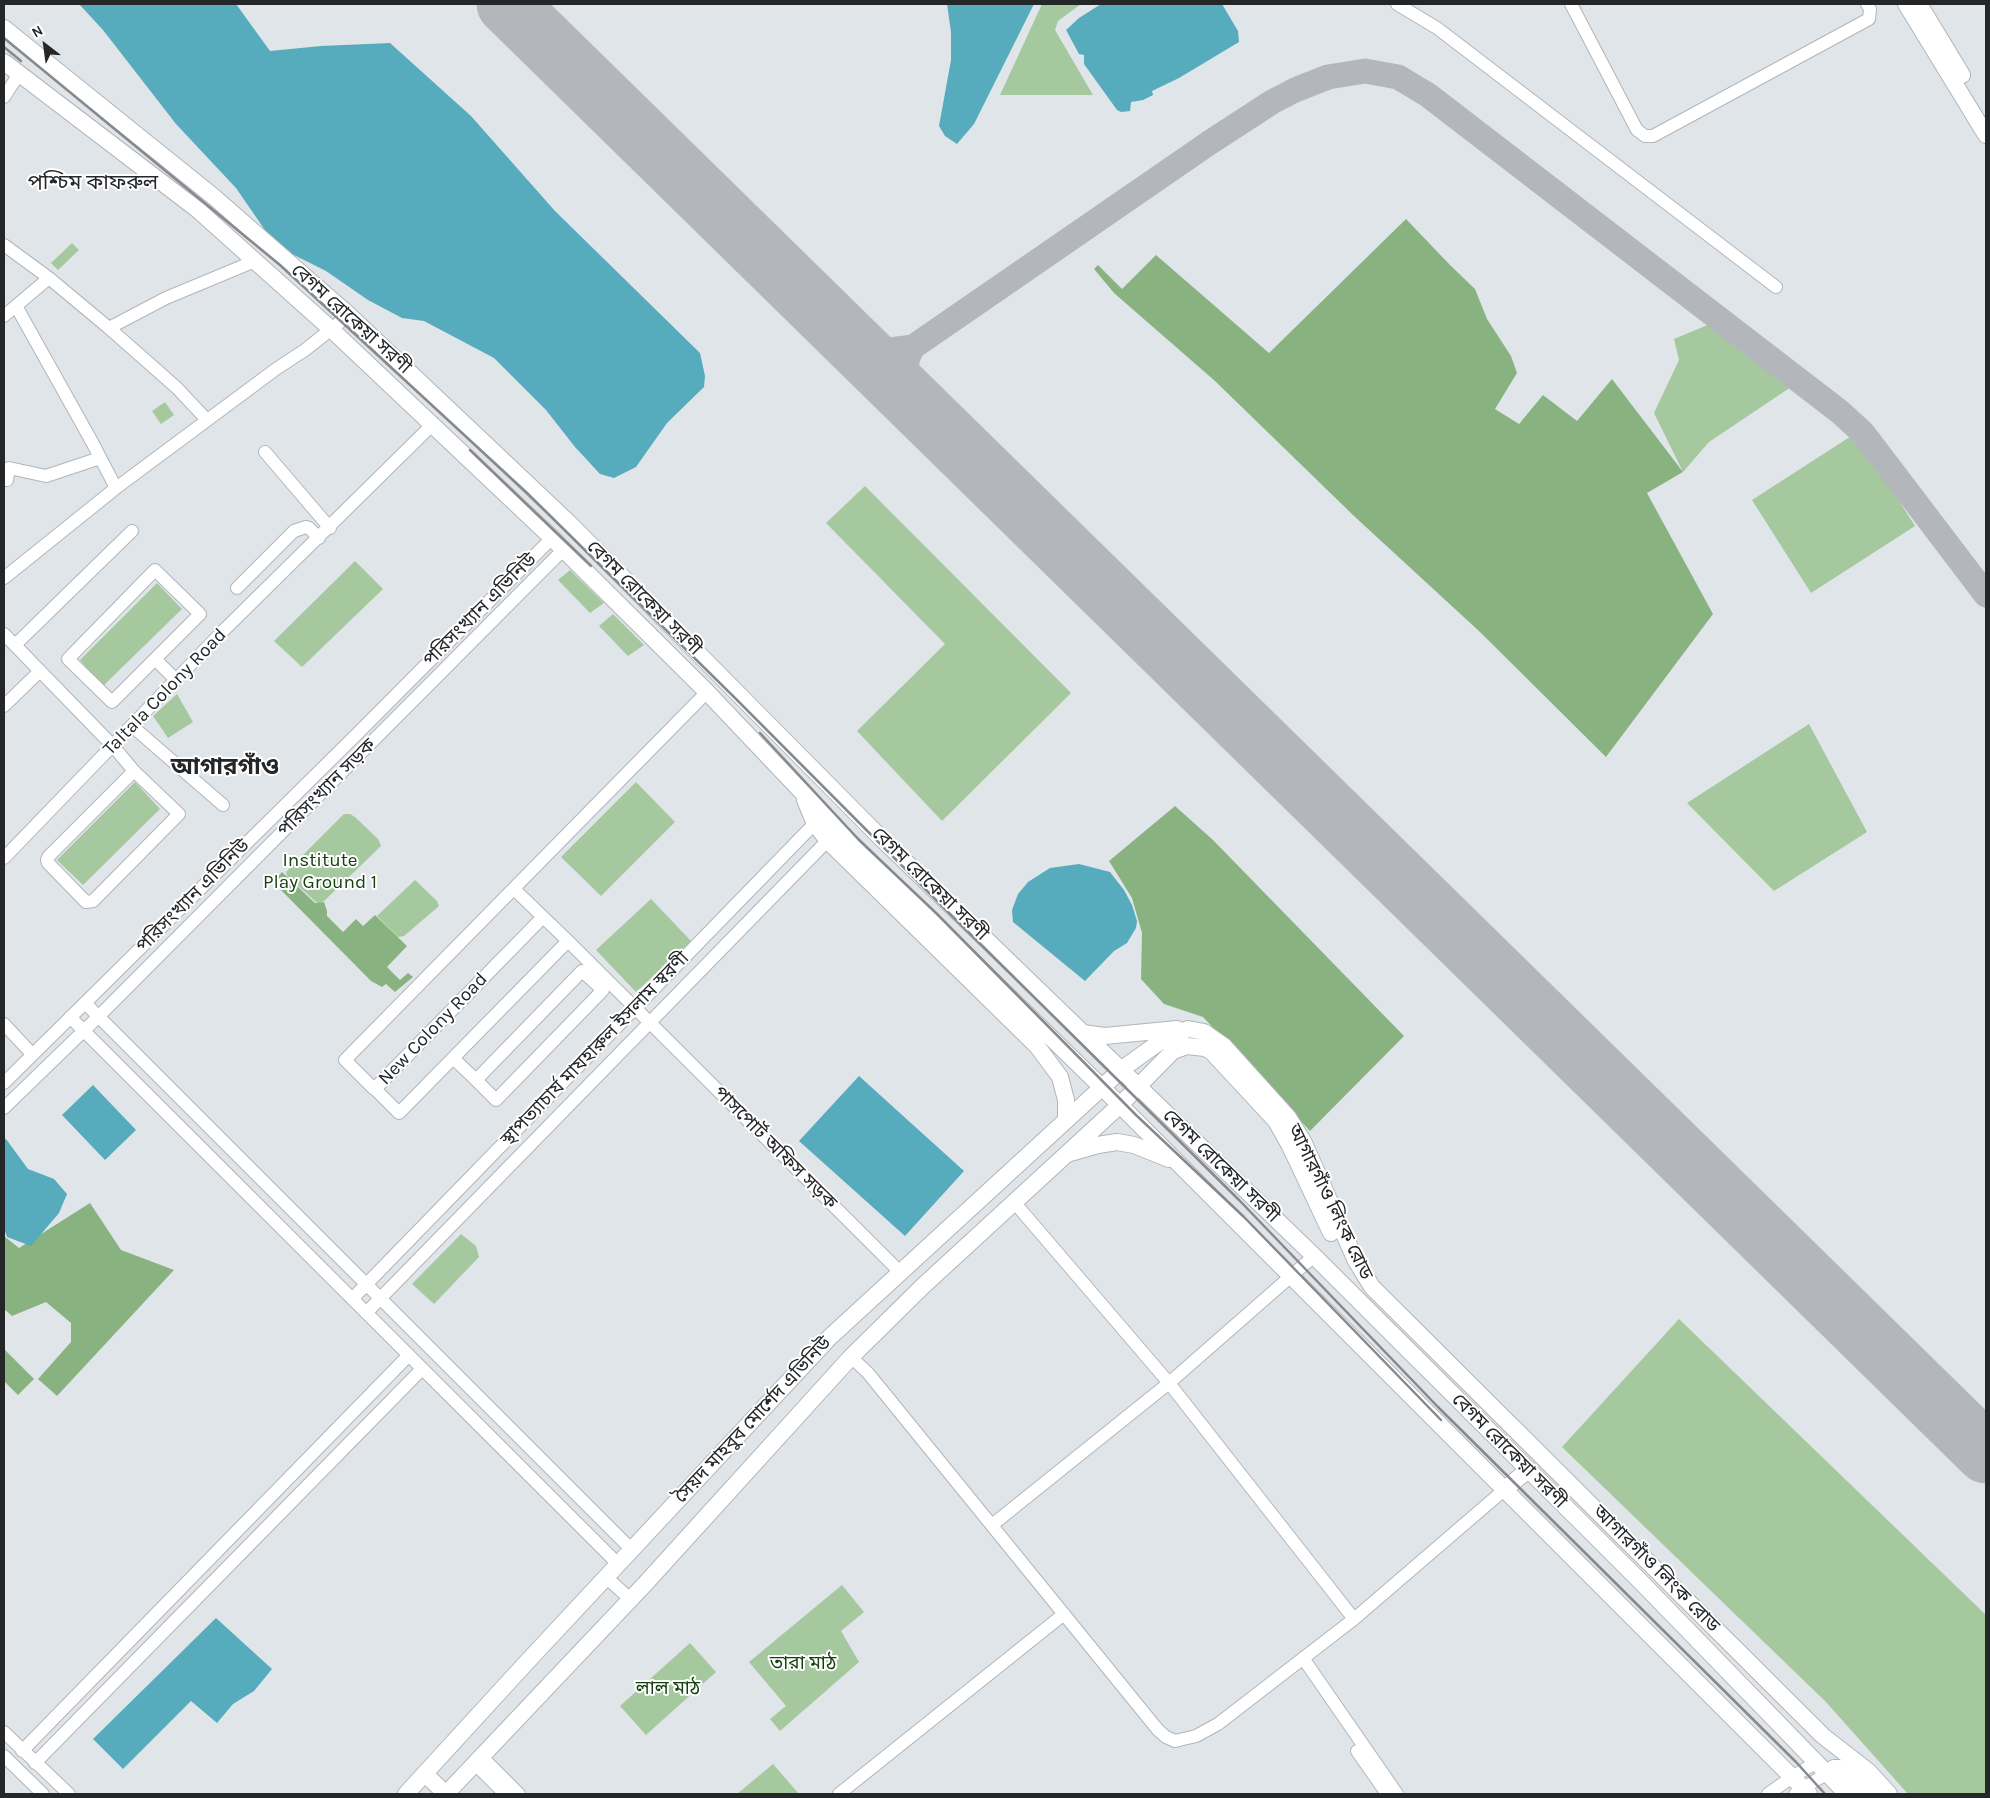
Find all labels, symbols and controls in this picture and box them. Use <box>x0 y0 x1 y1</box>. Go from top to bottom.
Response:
north arrow <box>20 20 70 70</box>
text: N <box>29 22 46 41</box>
district label: পশ্চিম কাফরুল <box>28 170 158 196</box>
street label: বেগম রোকেয়া সরণী <box>286 259 416 379</box>
street label: বেগম রোকেয়া সরণী <box>582 536 706 660</box>
street label: পরিসংখ্যান এভিনিউ <box>419 549 541 671</box>
street label: Taltala Colony Road <box>99 624 231 760</box>
street label: পরিসংখ্যান সড়ক <box>273 734 381 842</box>
district label: আগারগাঁও <box>171 753 279 781</box>
street label: বেগম রোকেয়া সরণী <box>867 822 993 946</box>
street label: পরিসংখ্যান এভিনিউ <box>132 835 254 957</box>
park label: Institute Play Ground 1 <box>263 850 377 894</box>
street label: স্থাপত্যাচার্য মাযহারুল ইসলাম স্বরণী <box>496 947 694 1151</box>
street label: New Colony Road <box>374 968 492 1090</box>
street label: পাসপোর্ট অফিস সড়ক <box>709 1082 841 1214</box>
street label: বেগম রোকেয়া সরণী <box>1158 1104 1284 1228</box>
street label: আগারগাঁও লিংক রোড <box>1282 1120 1378 1284</box>
street label: সৈয়দ মাহবুব মোর্শেদ এভিনিউ <box>670 1332 836 1508</box>
street label: বেগম রোকেয়া সরণী <box>1447 1389 1571 1513</box>
street label: আগারগাঁও লিংক রোড <box>1588 1501 1724 1637</box>
park label: তারা মাঠ <box>770 1653 836 1675</box>
park label: লাল মাঠ <box>636 1678 700 1700</box>

